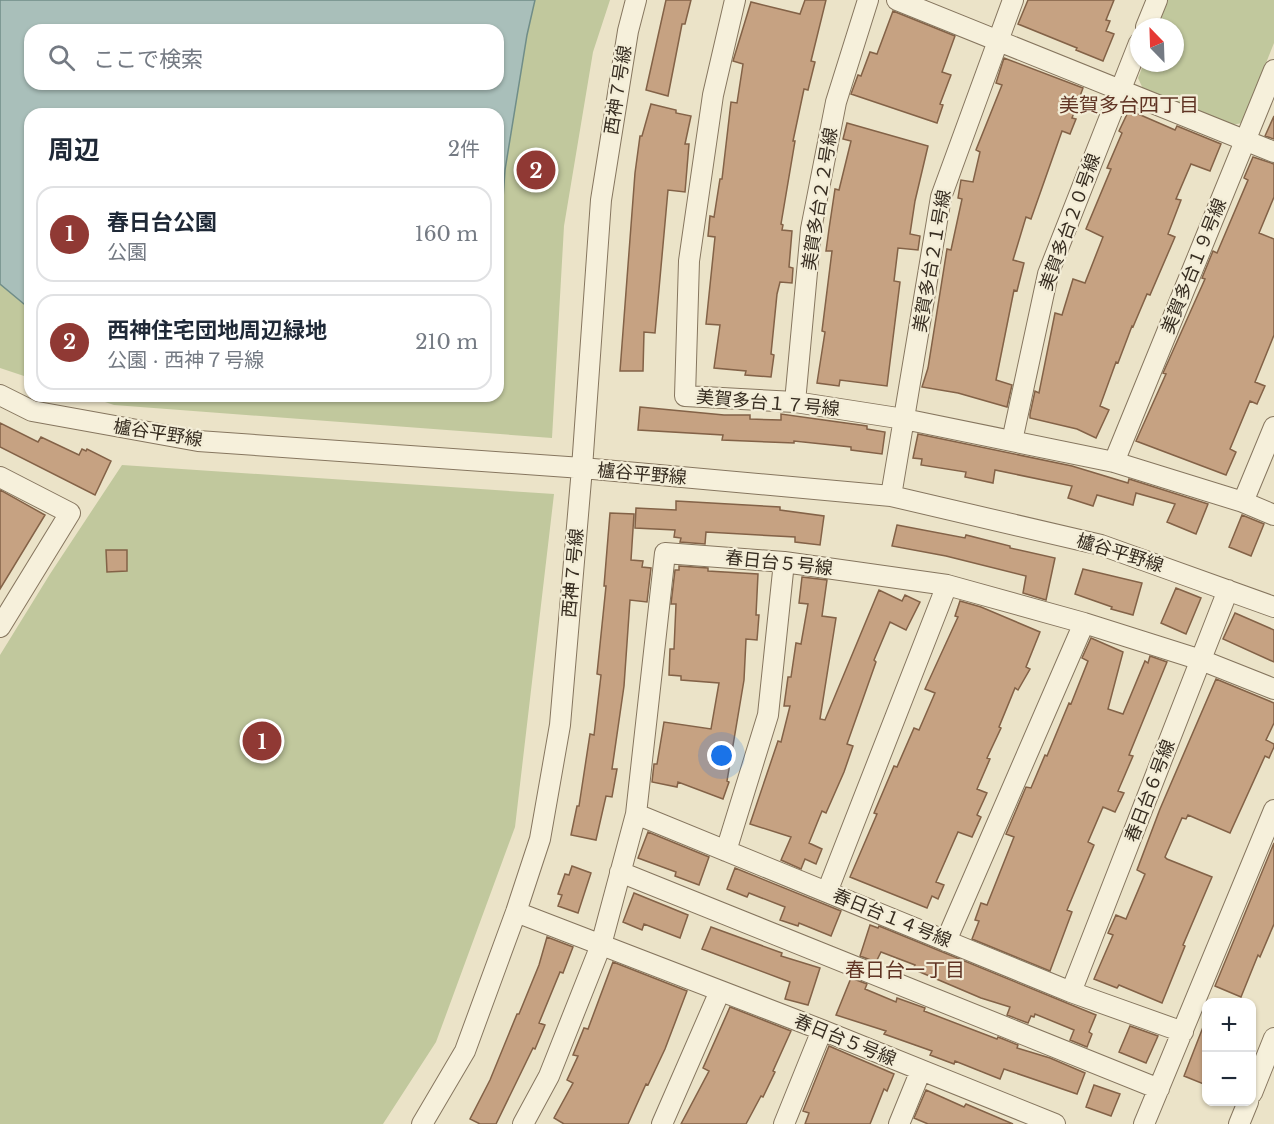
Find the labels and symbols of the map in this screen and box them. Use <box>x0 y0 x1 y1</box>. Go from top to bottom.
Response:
north arrow <box>1130 18 1184 72</box>
street label: 西神７号線 <box>600 44 636 136</box>
district label: 美賀多台四丁目 <box>1059 93 1199 117</box>
street label: 美賀多台２２号線 <box>798 126 842 272</box>
pin: 2 <box>516 148 556 192</box>
street label: 美賀多台２０号線 <box>1035 151 1105 293</box>
street label: 美賀多台２１号線 <box>909 188 955 334</box>
street label: 美賀多台１９号線 <box>1157 195 1231 337</box>
street label: 美賀多台１７号線 <box>695 386 841 420</box>
street label: 櫨谷平野線 <box>112 415 204 451</box>
street label: 櫨谷平野線 <box>596 459 688 489</box>
street label: 西神７号線 <box>558 527 588 619</box>
street label: 櫨谷平野線 <box>1074 529 1166 577</box>
street label: 春日台５号線 <box>724 546 834 580</box>
pin: 1 <box>242 718 282 764</box>
street label: 春日台６号線 <box>1120 737 1180 845</box>
your location <box>707 741 736 770</box>
street label: 春日台１４号線 <box>829 884 955 952</box>
district label: 春日台一丁目 <box>845 958 965 982</box>
street label: 春日台５号線 <box>791 1010 899 1070</box>

